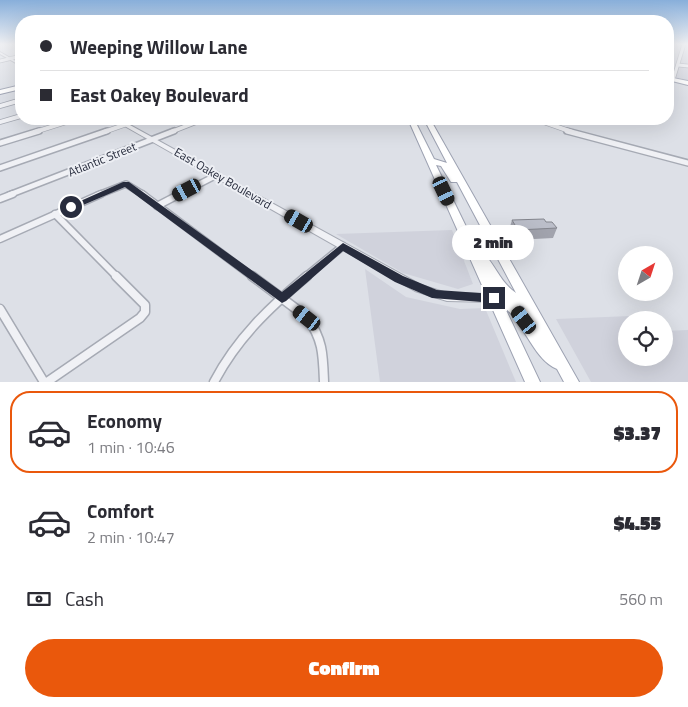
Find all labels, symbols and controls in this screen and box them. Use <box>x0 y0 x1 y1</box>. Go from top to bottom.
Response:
text: Weeping Willow Lane <box>70 32 247 61</box>
text: East Oakey Boulevard <box>70 80 249 109</box>
street label: Atlantic Street <box>65 136 140 181</box>
street label: East Oakey Boulevard <box>171 142 275 214</box>
car <box>430 174 457 208</box>
car <box>170 176 203 204</box>
route start <box>60 196 82 218</box>
car <box>282 207 315 235</box>
callout: 2 min <box>453 226 535 260</box>
text: 2 min <box>473 230 513 254</box>
north arrow <box>618 246 672 301</box>
map controls <box>618 246 673 366</box>
route end <box>483 287 505 309</box>
car <box>290 303 323 333</box>
car <box>508 304 539 336</box>
button: locate <box>618 311 673 366</box>
text: Economy <box>87 406 162 435</box>
icon: car <box>27 410 72 455</box>
text: $3.37 <box>614 418 661 447</box>
text: 1 min · 10:46 <box>87 435 175 459</box>
text: Comfort <box>87 496 154 525</box>
icon: car <box>27 500 72 545</box>
text: $4.55 <box>614 508 661 537</box>
text: 2 min · 10:47 <box>87 525 175 549</box>
text: Cash <box>65 584 104 613</box>
icon: cash <box>25 585 53 613</box>
text: 560 m <box>619 587 663 611</box>
button: Confirm <box>25 639 663 697</box>

